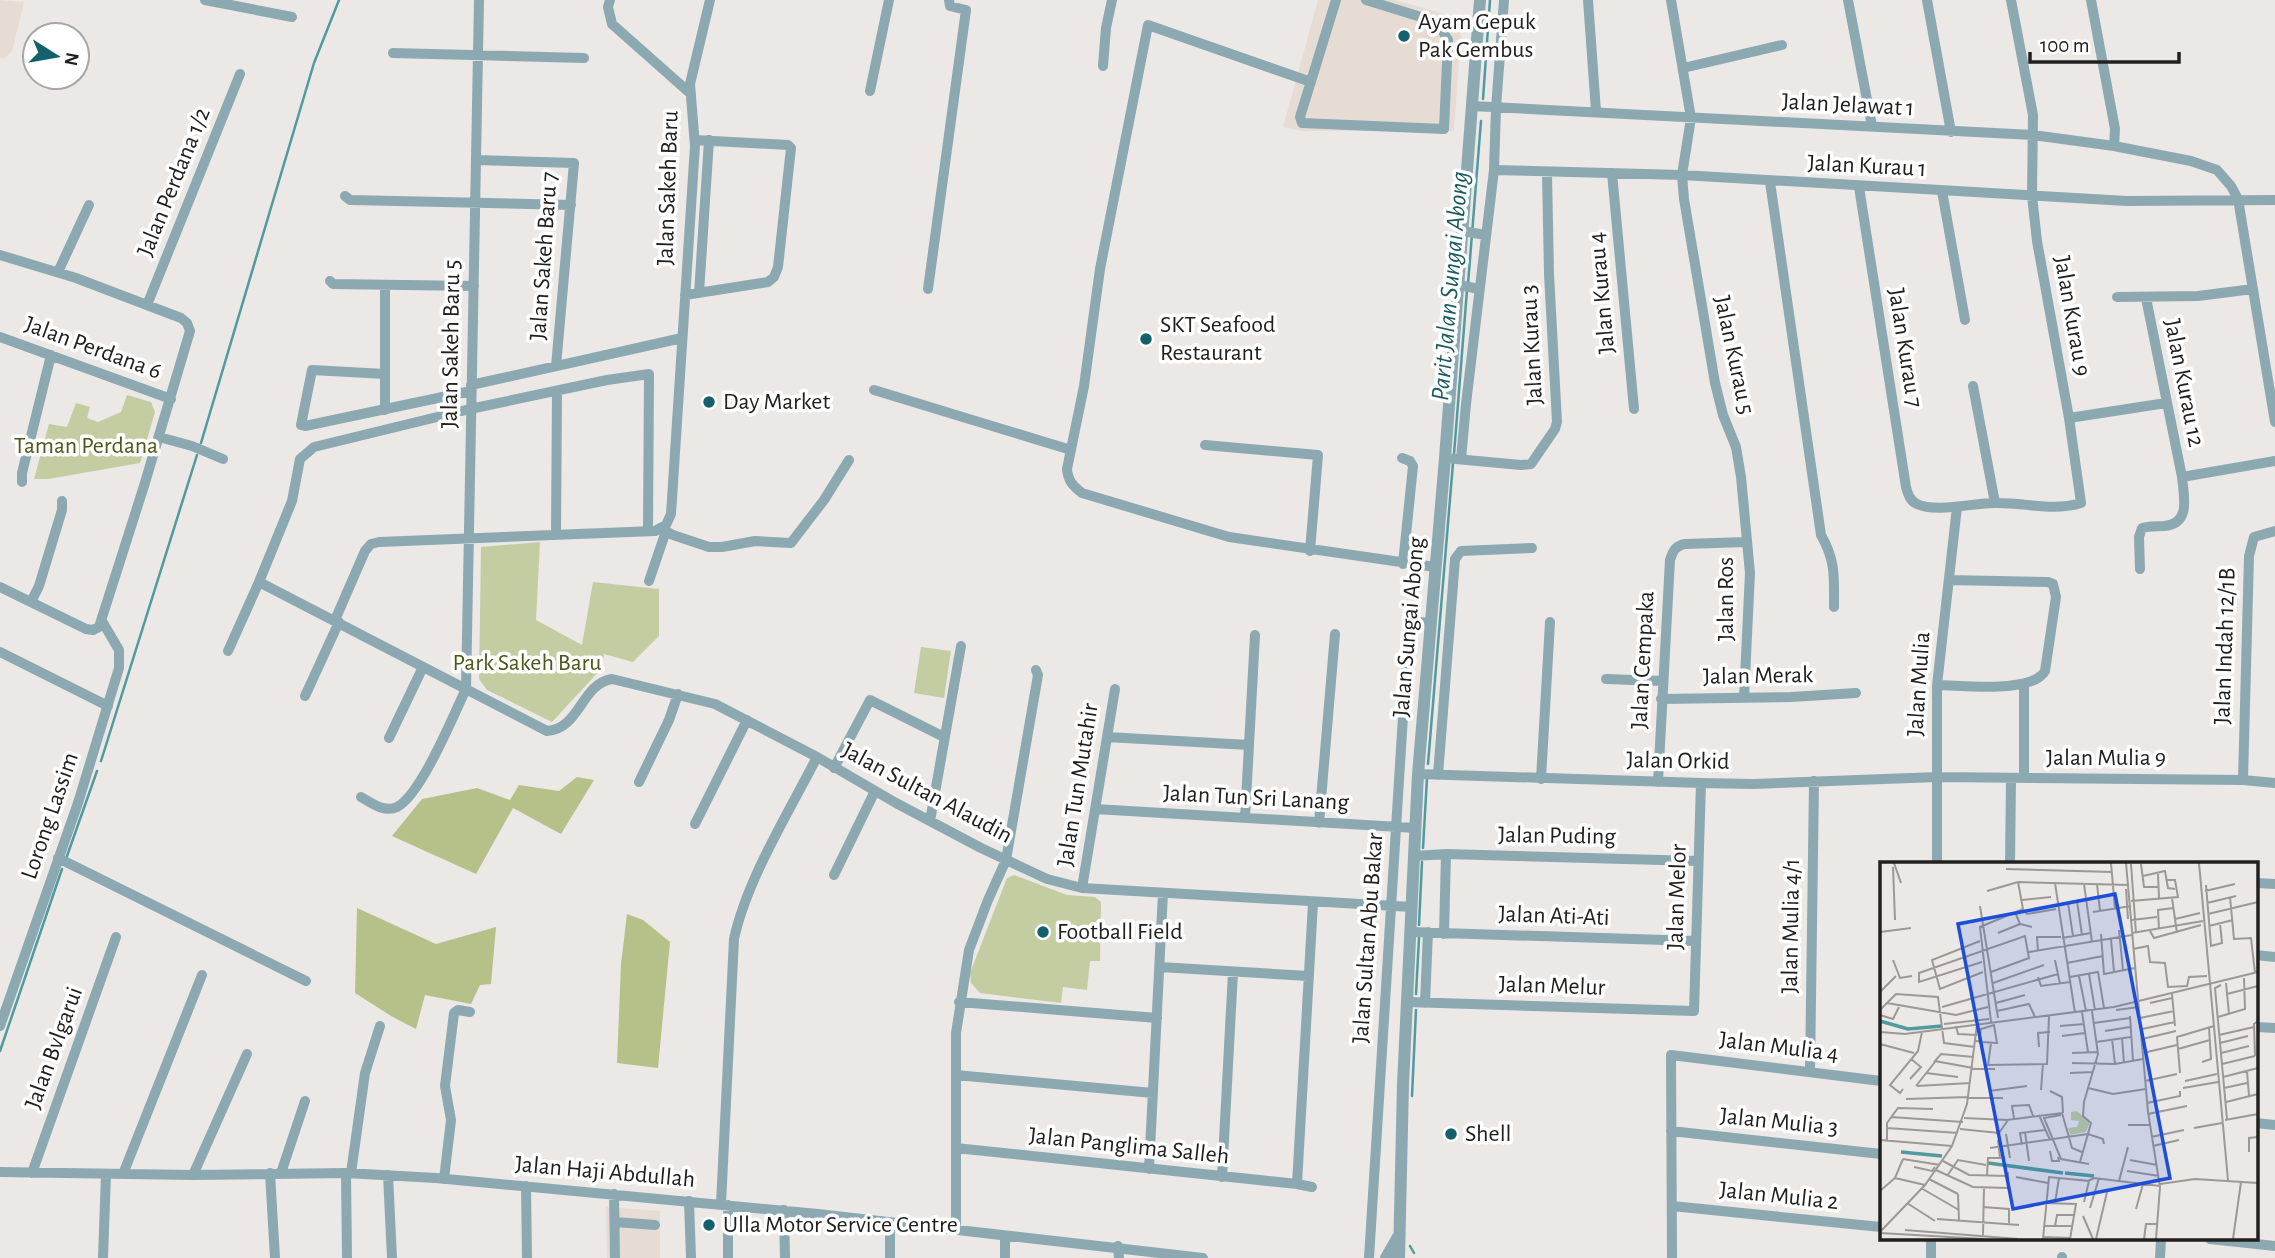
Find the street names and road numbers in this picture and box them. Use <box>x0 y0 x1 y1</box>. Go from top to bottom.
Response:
street label: Jalan Jelawat 1 <box>1781 90 1915 120</box>
street label: Jalan Perdana 1/2 <box>133 104 215 260</box>
street label: Jalan Sakeh Baru <box>653 110 683 266</box>
street label: Jalan Kurau 1 <box>1807 151 1927 181</box>
street label: Jalan Sakeh Baru 7 <box>526 171 562 341</box>
street label: Jalan Kurau 4 <box>1585 231 1619 355</box>
street label: Jalan Kurau 9 <box>2050 254 2094 378</box>
street label: Jalan Sakeh Baru 5 <box>438 259 464 429</box>
street label: Jalan Kurau 3 <box>1517 284 1547 406</box>
street label: Jalan Kurau 7 <box>1884 286 1926 410</box>
street label: Jalan Kurau 5 <box>1710 293 1758 417</box>
street label: Jalan Perdana 6 <box>22 312 164 384</box>
street label: Jalan Kurau 12 <box>2160 317 2208 449</box>
street label: Jalan Sungai Abong <box>1389 536 1429 718</box>
street label: Jalan Ros <box>1714 557 1738 641</box>
street label: Jalan Indah 12/1B <box>2210 567 2240 725</box>
street label: Jalan Cempaka <box>1627 590 1659 730</box>
street label: Jalan Mulia <box>1903 631 1935 737</box>
street label: Jalan Merak <box>1703 663 1813 689</box>
street label: Jalan Tun Mutahir <box>1053 701 1103 868</box>
street label: Jalan Sultan Alaudin <box>838 738 1016 848</box>
street label: Jalan Mulia 9 <box>2046 746 2166 770</box>
street label: Jalan Orkid <box>1626 748 1730 774</box>
street label: Lorong Lassim <box>17 750 83 882</box>
street label: Jalan Tun Sri Lanang <box>1162 781 1350 815</box>
street label: Jalan Puding <box>1498 823 1616 849</box>
street label: Jalan Sultan Abu Bakar <box>1349 832 1387 1044</box>
street label: Jalan Melor <box>1663 843 1691 950</box>
street label: Jalan Mulia 4/1 <box>1778 858 1804 994</box>
street label: Jalan Ati-Ati <box>1498 902 1610 930</box>
street label: Jalan Melur <box>1498 972 1606 1000</box>
street label: Jalan Bvlgarui <box>21 984 87 1112</box>
street label: Jalan Mulia 4 <box>1718 1028 1840 1066</box>
street label: Jalan Mulia 3 <box>1719 1104 1839 1140</box>
street label: Jalan Panglima Salleh <box>1028 1124 1230 1168</box>
street label: Jalan Haji Abdullah <box>514 1152 696 1192</box>
street label: Jalan Mulia 2 <box>1718 1178 1840 1214</box>

